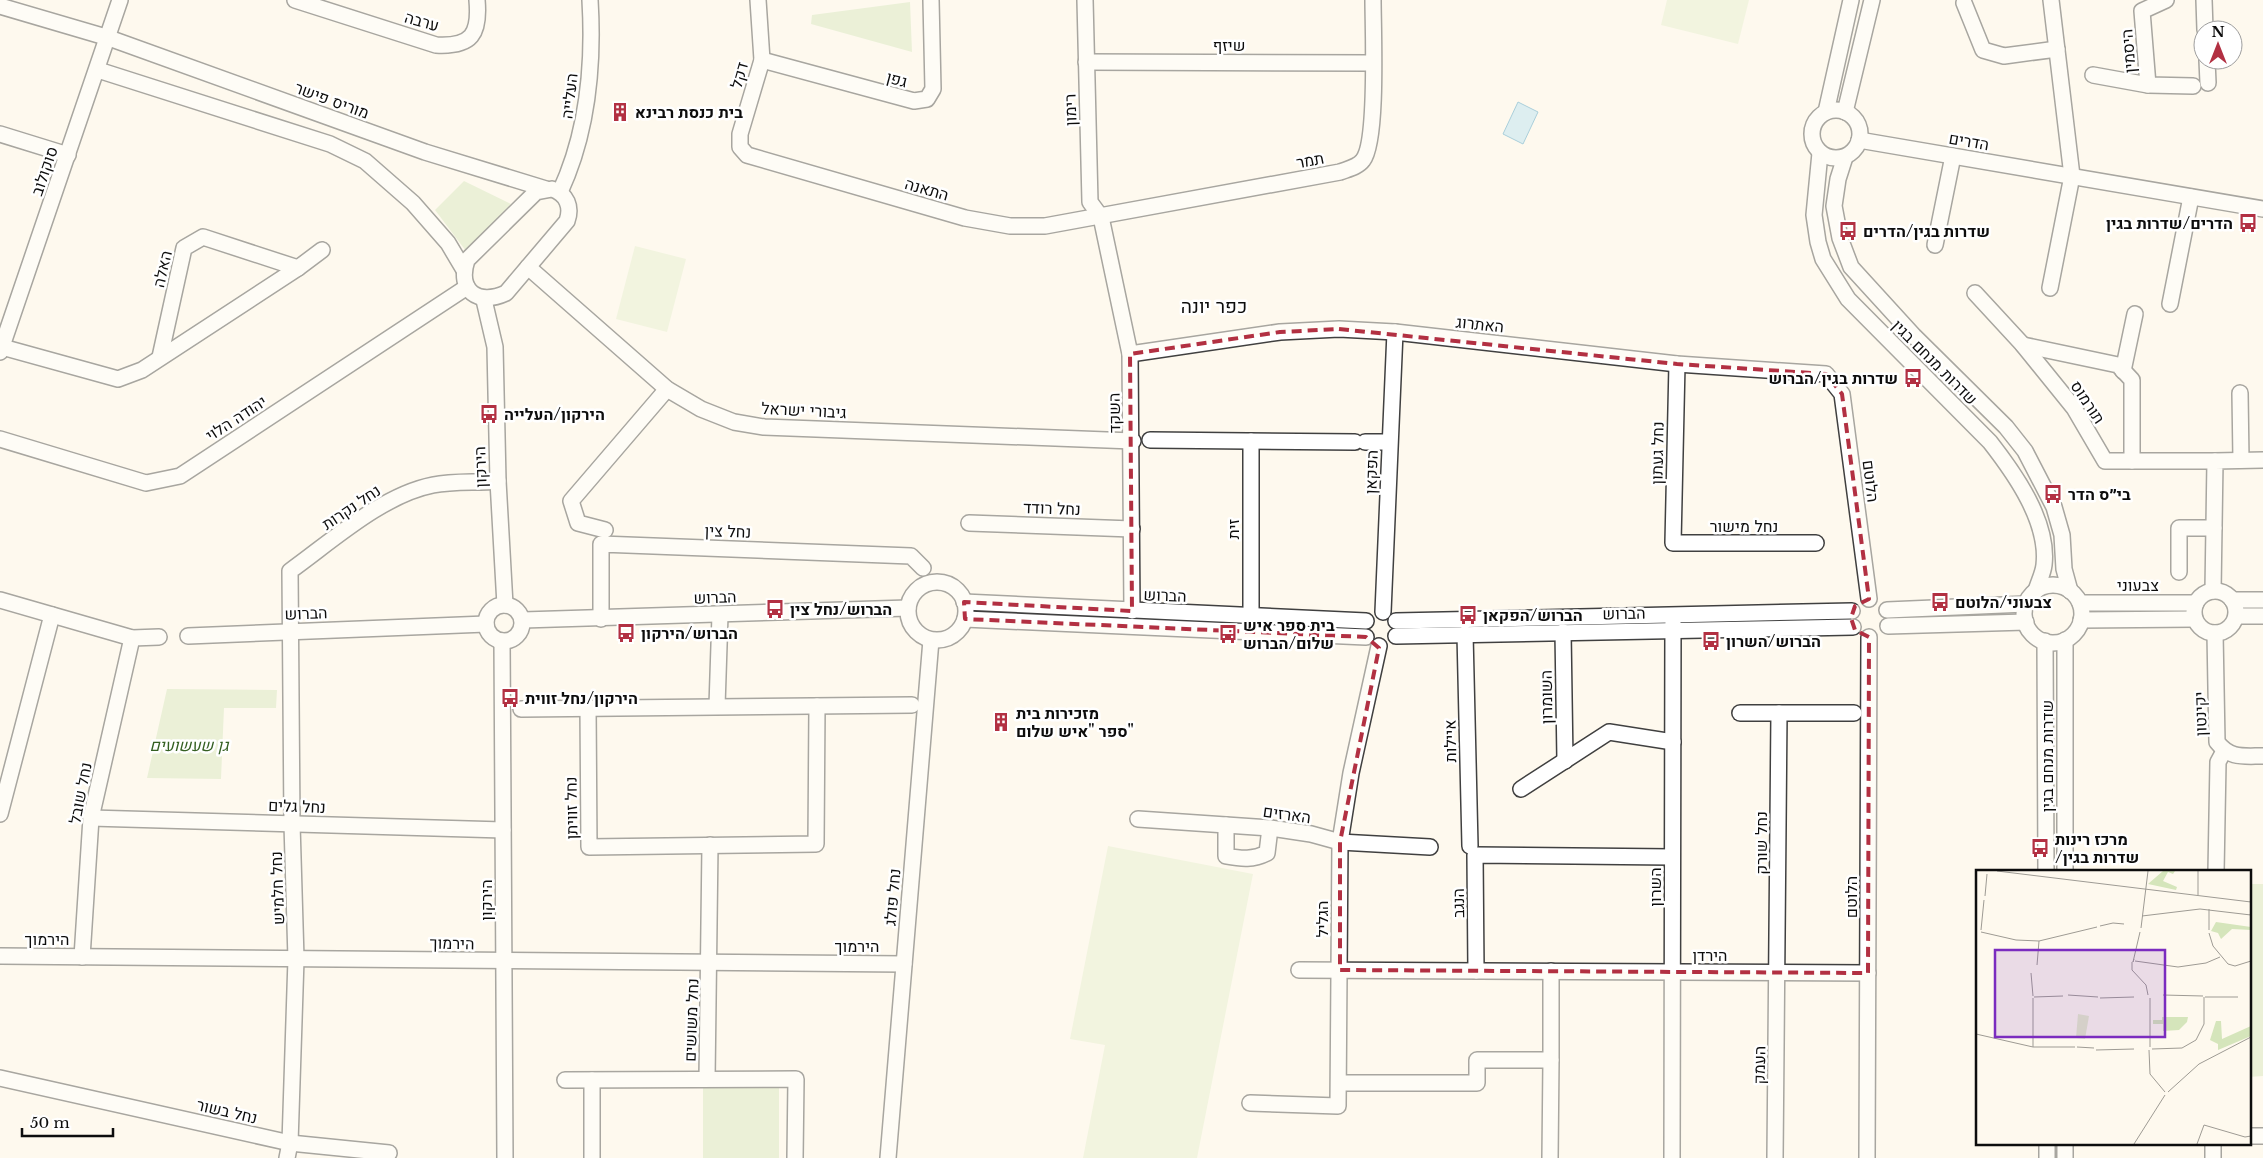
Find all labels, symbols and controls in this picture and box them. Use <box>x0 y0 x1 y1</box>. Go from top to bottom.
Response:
street label: ערבה <box>402 7 442 35</box>
north arrow <box>2193 20 2243 70</box>
text: N <box>2211 23 2225 41</box>
street label: היסמין <box>2116 28 2140 74</box>
street label: שיזף <box>1213 35 1245 55</box>
street label: דקל <box>726 60 752 90</box>
street label: גפן <box>884 67 910 91</box>
street label: העלייה <box>556 72 582 120</box>
street label: מוריס פישר <box>292 77 372 123</box>
street label: רימון <box>1059 94 1081 126</box>
building icon: בית כנסת רבינא <box>609 101 631 123</box>
place label: בית כנסת רבינא <box>635 102 743 122</box>
street label: הדרים <box>1947 128 1991 154</box>
street label: סוקולוב <box>26 144 62 198</box>
street label: תמר <box>1294 148 1326 172</box>
street label: התאנה <box>903 173 951 205</box>
bus stop icon: הדרים/שדרות בגין <box>2237 212 2259 234</box>
place label: הדרים/שדרות בגין <box>2106 213 2233 233</box>
bus stop icon: שדרות בגין/הדרים <box>1837 220 1859 242</box>
place label: שדרות בגין/הדרים <box>1863 221 1990 241</box>
street label: האלה <box>148 249 176 289</box>
district label: כפר יונה <box>1181 295 1247 318</box>
street label: האתרוג <box>1455 312 1505 336</box>
street label: שדרות מנחם בגין <box>1888 315 1982 409</box>
bus stop icon: שדרות בגין/הברוש <box>1902 367 1924 389</box>
place label: שדרות בגין/הברוש <box>1768 368 1898 388</box>
street label: תורמוס <box>2066 377 2110 427</box>
street label: יהודה הלוי <box>202 391 270 445</box>
street label: השקד <box>1104 393 1124 433</box>
street label: גיבורי ישראל <box>761 398 847 422</box>
bus stop icon: הירקון/העלייה <box>478 403 500 425</box>
place label: הירקון/העלייה <box>504 404 605 424</box>
street label: נחל געתון <box>1646 421 1668 485</box>
street label: הירקון <box>469 446 491 488</box>
street label: הפקאן <box>1360 450 1382 494</box>
street label: הלוטם <box>1858 459 1884 503</box>
street label: נחל נקרות <box>318 480 384 534</box>
bus stop icon: בי״ס הדר <box>2042 483 2064 505</box>
place label: בי״ס הדר <box>2068 484 2131 504</box>
street label: נחל רודד <box>1023 497 1081 519</box>
street label: נחל מישור <box>1710 516 1778 536</box>
street label: זית <box>1223 518 1243 539</box>
street label: נחל צין <box>704 520 752 542</box>
street label: צבעוני <box>2117 575 2159 595</box>
street label: הברוש <box>1143 584 1187 606</box>
street label: הברוש <box>693 586 737 608</box>
bus stop icon: צבעוני/הלוטם <box>1929 591 1951 613</box>
place label: צבעוני/הלוטם <box>1955 592 2052 612</box>
bus stop icon: הברוש/נחל צין <box>764 598 786 620</box>
place label: הברוש/נחל צין <box>790 599 892 619</box>
street label: הברוש <box>284 602 328 624</box>
street label: הברוש <box>1602 603 1646 623</box>
bus stop icon: הברוש/הפקאן <box>1457 604 1479 626</box>
place label: הברוש/הפקאן <box>1483 605 1583 625</box>
place label: בית ספר איש שלום/הברוש <box>1243 615 1335 653</box>
bus stop icon: הברוש/הירקון <box>615 622 637 644</box>
place label: הברוש/הירקון <box>641 623 738 643</box>
bus stop icon: בית ספר איש שלום/הברוש <box>1217 623 1239 645</box>
bus stop icon: הברוש/השרון <box>1700 630 1722 652</box>
place label: הברוש/השרון <box>1726 631 1821 651</box>
street label: השומרון <box>1536 670 1556 724</box>
bus stop icon: הירקון/נחל זווית <box>499 687 521 709</box>
place label: הירקון/נחל זווית <box>525 688 638 708</box>
street label: יקינטון <box>2189 691 2211 737</box>
street label: שדרות מנחם בגין <box>2037 700 2057 812</box>
place label: מזכירות בית ספר "איש שלום" <box>1016 703 1134 741</box>
building icon: מזכירות בית ספר "איש שלום" <box>990 711 1012 733</box>
street label: איילות <box>1440 719 1460 763</box>
park label: גן שעשועים <box>150 735 230 755</box>
street label: נחל שובל <box>64 760 96 826</box>
street label: נחל זוויתן <box>560 776 582 840</box>
street label: נחל גלים <box>268 795 326 817</box>
street label: הארזים <box>1262 801 1312 827</box>
street label: נחל שורק <box>1751 811 1771 875</box>
place label: מרכז רינות /שדרות בגין <box>2055 829 2139 867</box>
bus stop icon: מרכז רינות /שדרות בגין <box>2029 837 2051 859</box>
street label: נחל חלמיש <box>266 851 288 925</box>
street label: נחל פולג <box>880 867 904 927</box>
street label: השרון <box>1645 867 1665 907</box>
inset map <box>1976 870 2250 1146</box>
street label: הלוטם <box>1841 876 1861 918</box>
street label: הירקון <box>476 879 496 921</box>
street label: הנגב <box>1448 888 1468 918</box>
street label: הגליל <box>1312 901 1332 937</box>
street label: הירמוך <box>25 929 69 949</box>
street label: הירמוך <box>429 933 475 953</box>
street label: הירמוך <box>835 936 879 956</box>
street label: הירדן <box>1692 945 1728 965</box>
street label: נחל משושים <box>680 978 702 1062</box>
street label: העמק <box>1749 1045 1769 1085</box>
street label: נחל בשור <box>195 1094 259 1128</box>
scale bar <box>22 1106 114 1138</box>
text: 50 m <box>30 1113 70 1132</box>

